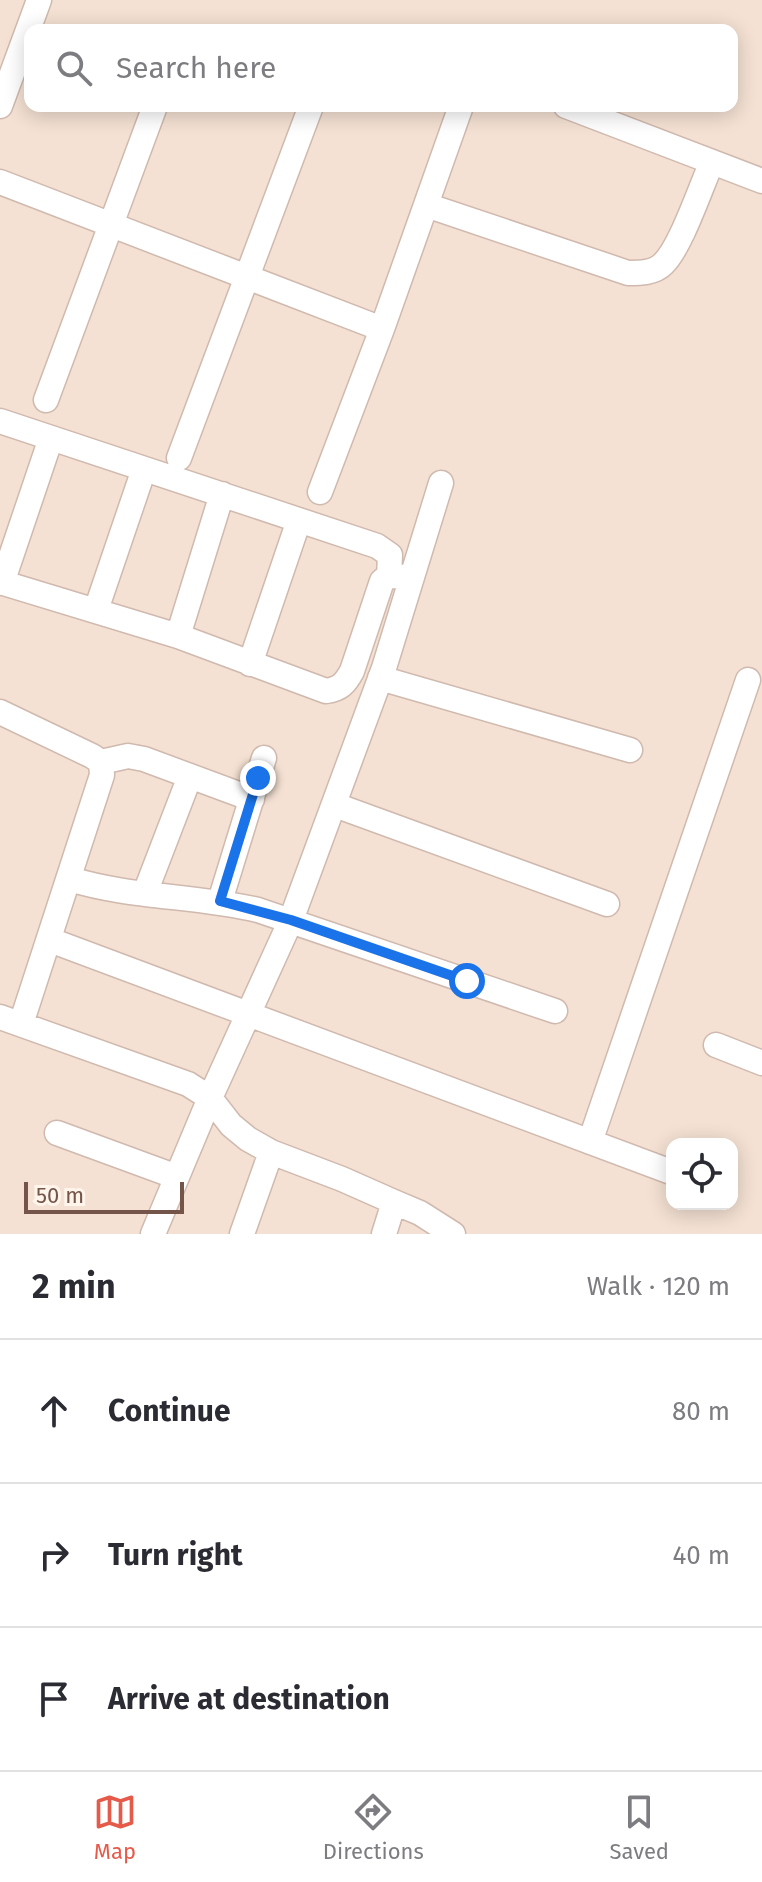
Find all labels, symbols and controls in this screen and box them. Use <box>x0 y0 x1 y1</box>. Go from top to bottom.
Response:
search box <box>24 24 738 112</box>
icon: search <box>52 46 96 90</box>
text: Search here <box>116 50 276 86</box>
route end <box>240 760 276 796</box>
route start <box>449 963 485 999</box>
map controls <box>666 1138 738 1210</box>
button: locate <box>666 1138 738 1210</box>
scale bar <box>24 1178 184 1214</box>
text: 50 m <box>36 1182 84 1209</box>
text: 2 min <box>32 1266 116 1307</box>
text: Walk · 120 m <box>587 1271 730 1302</box>
icon: ahead <box>32 1389 76 1433</box>
text: Continue <box>108 1393 231 1429</box>
text: 80 m <box>672 1396 730 1427</box>
icon: right <box>32 1533 76 1577</box>
text: Turn right <box>108 1537 243 1573</box>
text: 40 m <box>672 1540 730 1571</box>
icon: arrive <box>32 1677 76 1721</box>
text: Arrive at destination <box>108 1681 390 1717</box>
tab: Map <box>93 1790 137 1865</box>
tab: Directions <box>323 1790 424 1865</box>
tab: Saved <box>610 1790 669 1865</box>

